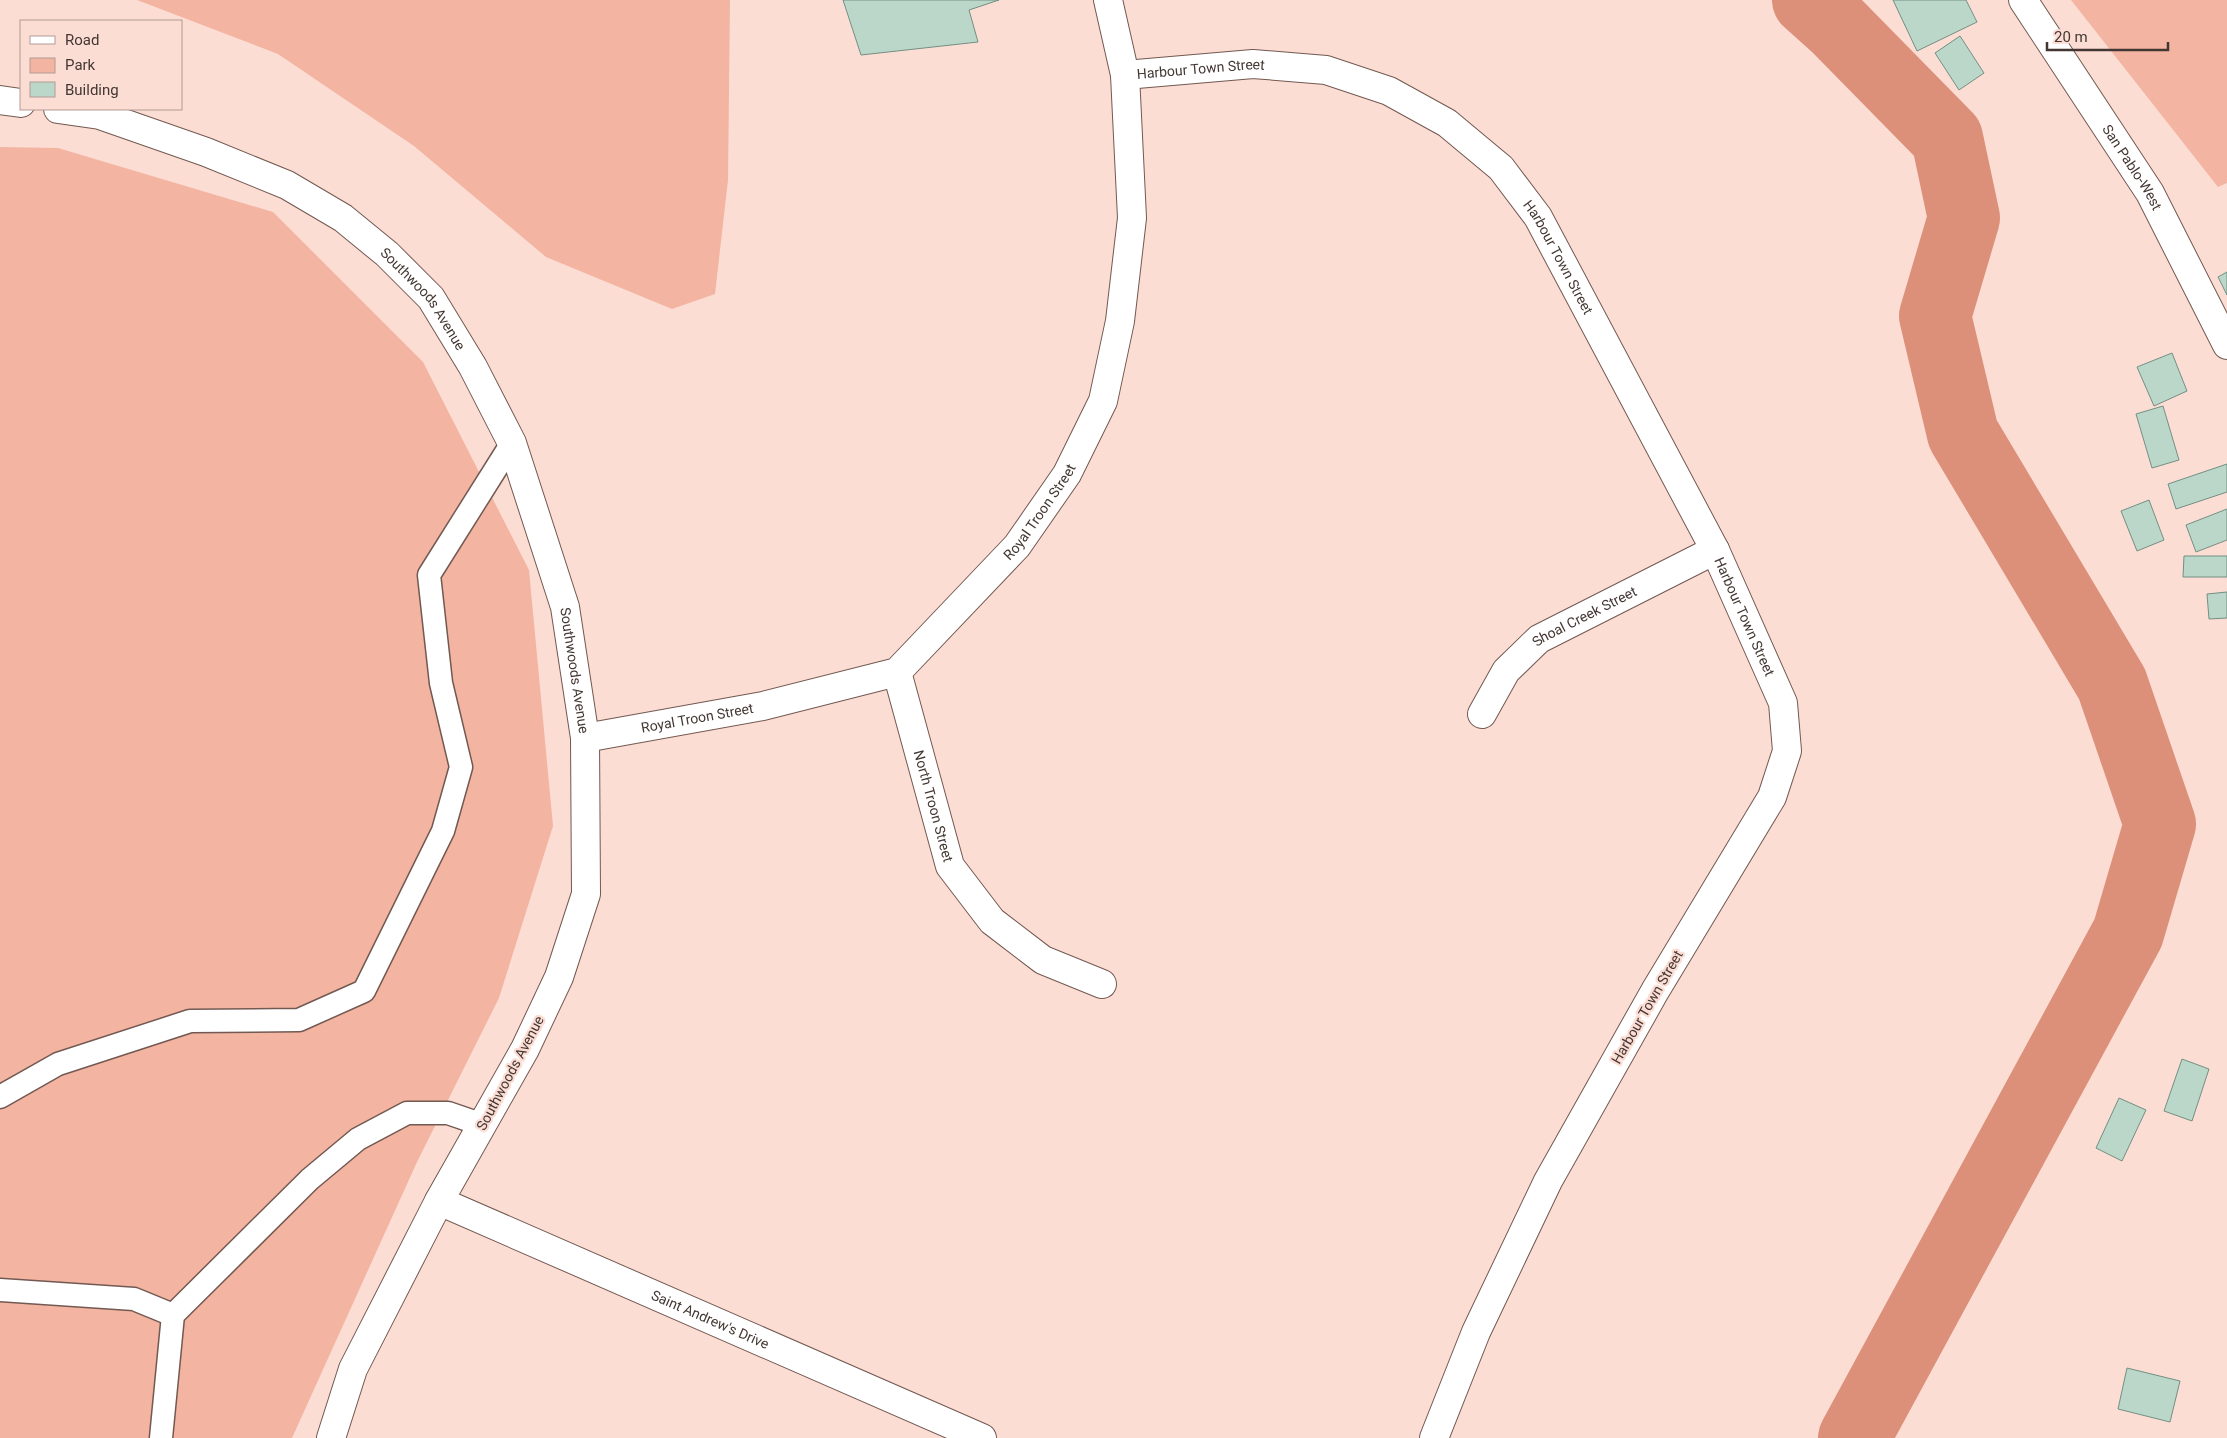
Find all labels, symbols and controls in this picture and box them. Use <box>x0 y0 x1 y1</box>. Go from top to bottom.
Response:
legend <box>20 20 182 110</box>
scale bar <box>2047 20 2168 52</box>
text: 20 m <box>2054 28 2088 46</box>
text: Road <box>65 31 99 49</box>
text: Park <box>65 56 96 74</box>
street label: Harbour Town Street <box>1136 56 1266 82</box>
text: Building <box>65 81 119 99</box>
street label: San Pablo-West <box>2099 122 2165 213</box>
street label: Harbour Town Street <box>1520 197 1596 317</box>
street label: Southwoods Avenue <box>378 244 469 353</box>
street label: Royal Troon Street <box>1000 461 1079 563</box>
street label: Harbour Town Street <box>1711 555 1778 679</box>
street label: Shoal Creek Street <box>1529 583 1639 649</box>
street label: Southwoods Avenue <box>557 606 592 735</box>
street label: Royal Troon Street <box>640 700 755 736</box>
street label: North Troon Street <box>911 748 957 864</box>
street label: Harbour Town Street <box>1608 947 1686 1067</box>
street label: Southwoods Avenue <box>473 1013 547 1133</box>
street label: Saint Andrew's Drive <box>649 1287 772 1352</box>

